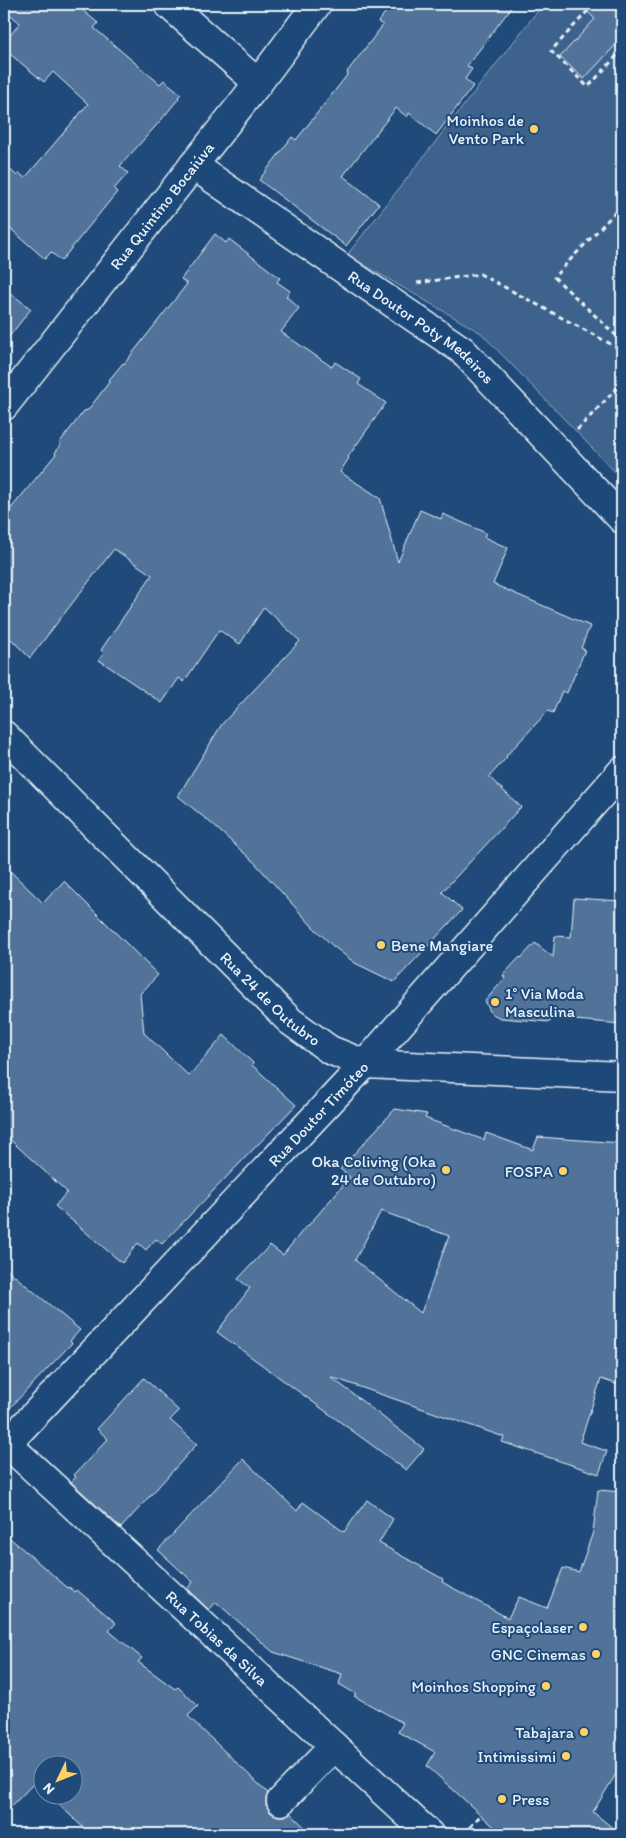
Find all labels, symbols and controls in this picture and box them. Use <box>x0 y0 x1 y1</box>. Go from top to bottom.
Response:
place label: Moinhos de Vento Park <box>447 111 525 148</box>
marker: Moinhos de Vento Park <box>528 123 540 135</box>
street label: Rua Quintino Bocaiúva <box>106 138 218 274</box>
street label: Rua Doutor Poty Medeiros <box>344 266 498 388</box>
place label: Bene Mangiare <box>391 936 493 955</box>
marker: Bene Mangiare <box>375 939 387 951</box>
street label: Rua 24 de Outubro <box>216 948 324 1050</box>
place label: 1° Via Moda Masculina <box>505 984 585 1021</box>
marker: 1° Via Moda Masculina <box>489 996 501 1008</box>
street label: Rua Doutor Timóteo <box>264 1058 373 1171</box>
place label: Oka Coliving (Oka 24 de Outubro) <box>311 1152 437 1189</box>
place label: FOSPA <box>505 1162 553 1181</box>
marker: Oka Coliving (Oka 24 de Outubro) <box>440 1164 452 1176</box>
marker: FOSPA <box>557 1165 569 1177</box>
street label: Rua Tobias da Silva <box>162 1587 271 1690</box>
place label: Espaçolaser <box>492 1618 573 1637</box>
marker: Espaçolaser <box>577 1621 589 1633</box>
place label: GNC Cinemas <box>491 1645 586 1664</box>
marker: GNC Cinemas <box>590 1648 602 1660</box>
place label: Moinhos Shopping <box>412 1677 537 1696</box>
marker: Moinhos Shopping <box>540 1680 552 1692</box>
place label: Tabajara <box>515 1723 575 1742</box>
marker: Tabajara <box>578 1726 590 1738</box>
place label: Intimissimi <box>477 1747 556 1766</box>
marker: Intimissimi <box>560 1750 572 1762</box>
north arrow <box>32 1756 82 1806</box>
text: N <box>39 1779 58 1798</box>
place label: Press <box>512 1790 549 1809</box>
marker: Press <box>496 1793 508 1805</box>

